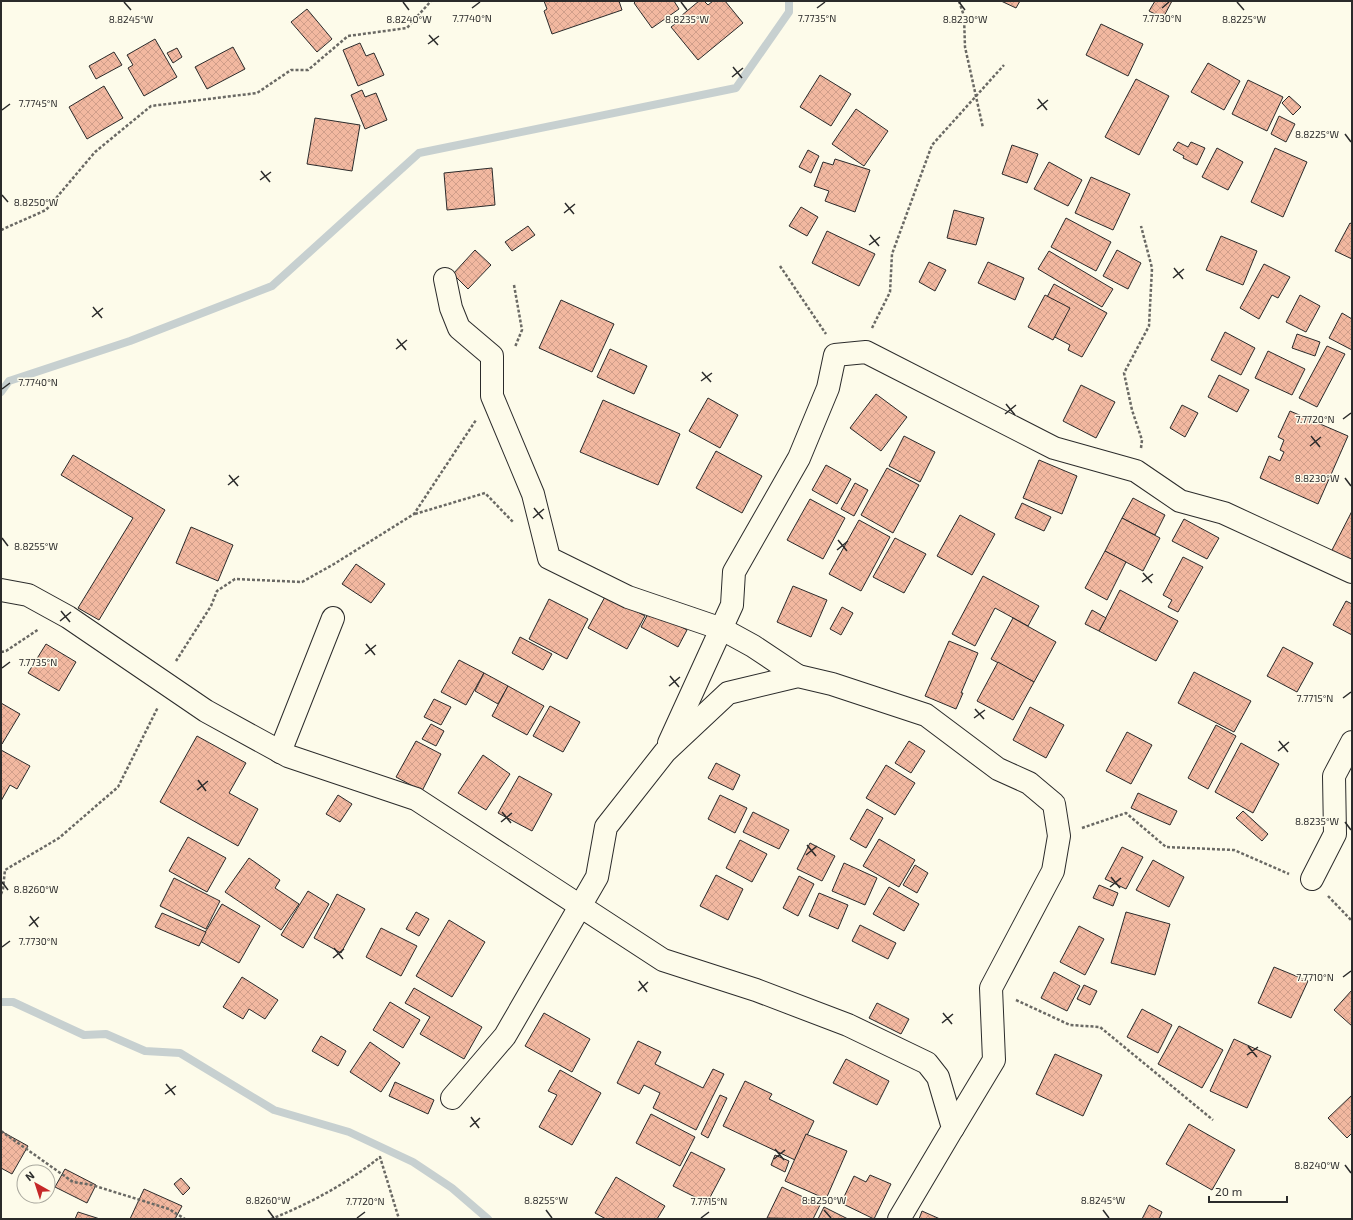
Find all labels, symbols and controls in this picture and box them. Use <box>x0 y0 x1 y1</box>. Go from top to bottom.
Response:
text: 7.7740°N <box>452 12 492 24</box>
text: 7.7735°N <box>798 12 836 24</box>
text: 7.7730°N <box>1142 12 1182 24</box>
text: 8.8245°W <box>109 13 154 25</box>
text: 8.8240°W <box>386 13 432 25</box>
text: 8.8235°W <box>665 13 710 25</box>
text: 8.8230°W <box>943 13 988 25</box>
text: 8.8225°W <box>1222 13 1267 25</box>
text: 7.7745°N <box>18 97 58 109</box>
text: 8.8225°W <box>1295 128 1340 140</box>
text: 8.8250°W <box>14 196 59 208</box>
text: 7.7740°N <box>18 376 58 388</box>
text: 7.7720°N <box>1295 413 1335 425</box>
text: 8.8230°W <box>1295 472 1340 484</box>
text: 8.8255°W <box>14 540 58 552</box>
text: 7.7735°N <box>19 656 57 668</box>
text: 7.7715°N <box>1297 692 1333 704</box>
text: 8.8235°W <box>1295 815 1340 827</box>
text: 8.8260°W <box>14 883 59 895</box>
text: 7.7730°N <box>18 935 58 947</box>
text: 7.7710°N <box>1296 971 1334 983</box>
text: 8.8240°W <box>1294 1159 1340 1171</box>
north arrow <box>16 1164 56 1204</box>
text: N <box>22 1168 37 1183</box>
scale bar <box>1209 1178 1287 1204</box>
text: 20 m <box>1215 1184 1242 1198</box>
text: 8.8260°W <box>246 1194 291 1206</box>
text: 8.8255°W <box>524 1194 568 1206</box>
text: 8.8250°W <box>802 1194 847 1206</box>
text: 8.8245°W <box>1081 1194 1126 1206</box>
text: 7.7720°N <box>345 1195 385 1207</box>
text: 7.7715°N <box>691 1195 727 1207</box>

